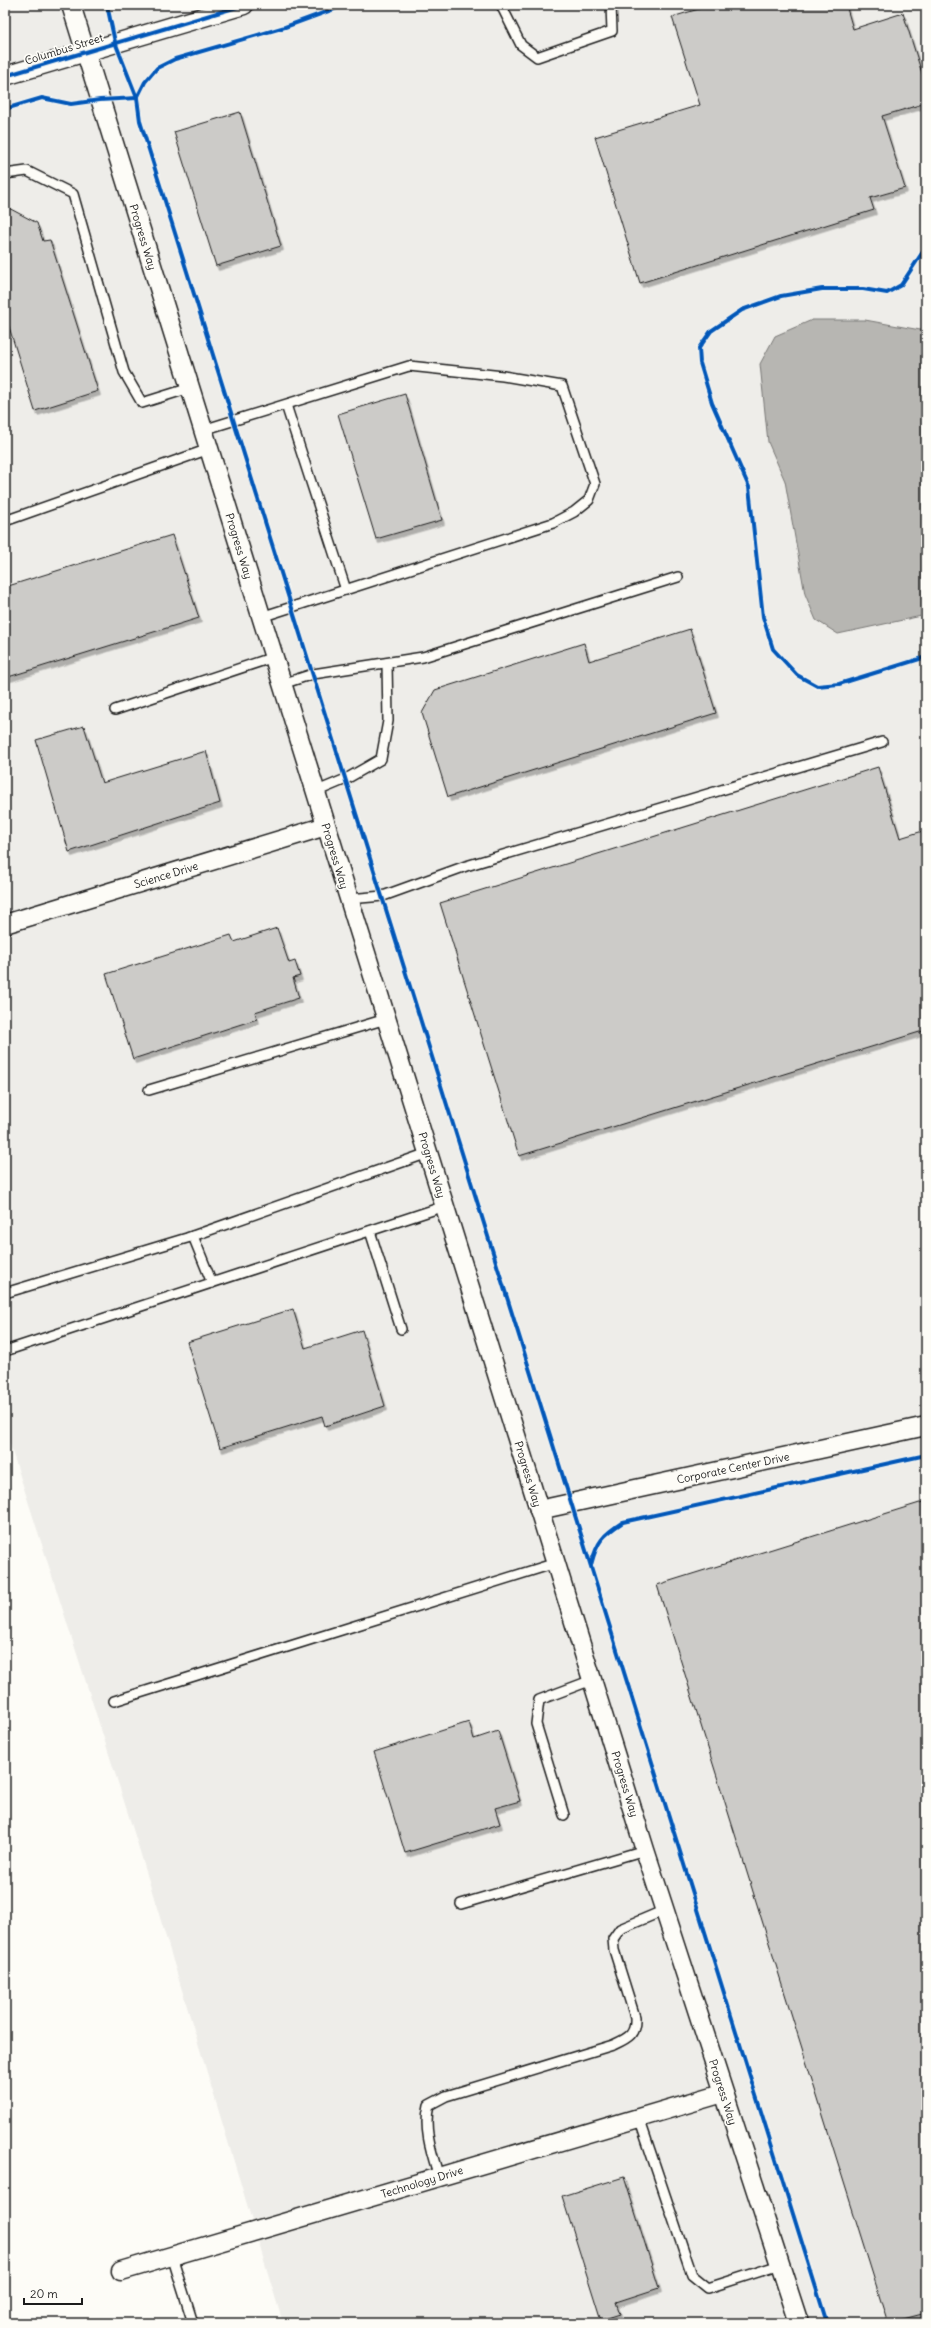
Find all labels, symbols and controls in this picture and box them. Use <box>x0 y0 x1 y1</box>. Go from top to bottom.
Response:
street label: Columbus Street <box>23 30 105 68</box>
street label: Progress Way <box>126 202 160 272</box>
street label: Progress Way <box>222 511 256 581</box>
street label: Progress Way <box>318 821 352 891</box>
street label: Science Drive <box>132 859 200 891</box>
street label: Progress Way <box>415 1130 449 1200</box>
street label: Progress Way <box>511 1439 545 1509</box>
street label: Corporate Center Drive <box>675 1449 791 1487</box>
street label: Progress Way <box>608 1749 642 1819</box>
street label: Progress Way <box>706 2057 740 2127</box>
street label: Technology Drive <box>379 2163 465 2201</box>
scale bar <box>24 2280 82 2306</box>
text: 20 m <box>30 2286 58 2301</box>

